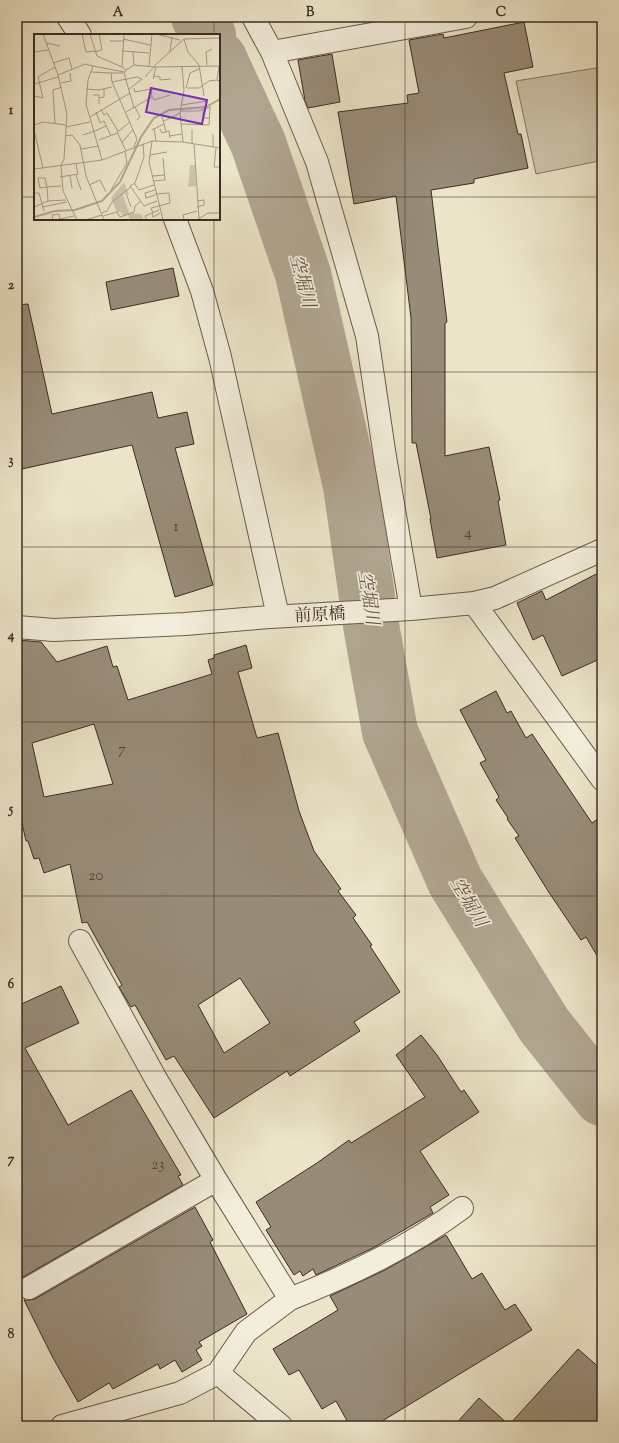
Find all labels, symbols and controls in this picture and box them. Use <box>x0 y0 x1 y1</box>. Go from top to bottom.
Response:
text: A <box>113 4 124 22</box>
text: B <box>306 4 315 22</box>
text: C <box>496 4 506 22</box>
inset map <box>34 34 220 220</box>
text: 1 <box>9 102 14 120</box>
water label: 空堀川 <box>282 252 321 313</box>
text: 2 <box>8 277 15 295</box>
text: 3 <box>8 452 14 470</box>
house number: 1 <box>173 517 179 538</box>
house number: 4 <box>464 523 472 544</box>
water label: 空堀川 <box>350 570 384 629</box>
street label: 前原橋 <box>294 603 346 629</box>
text: 4 <box>7 627 15 645</box>
house number: 7 <box>118 740 126 761</box>
text: 5 <box>8 801 14 819</box>
house number: 20 <box>89 866 104 887</box>
water label: 空堀川 <box>442 873 493 935</box>
text: 6 <box>8 976 15 994</box>
text: 7 <box>8 1151 15 1169</box>
house number: 23 <box>151 1155 165 1176</box>
text: 8 <box>8 1326 15 1344</box>

